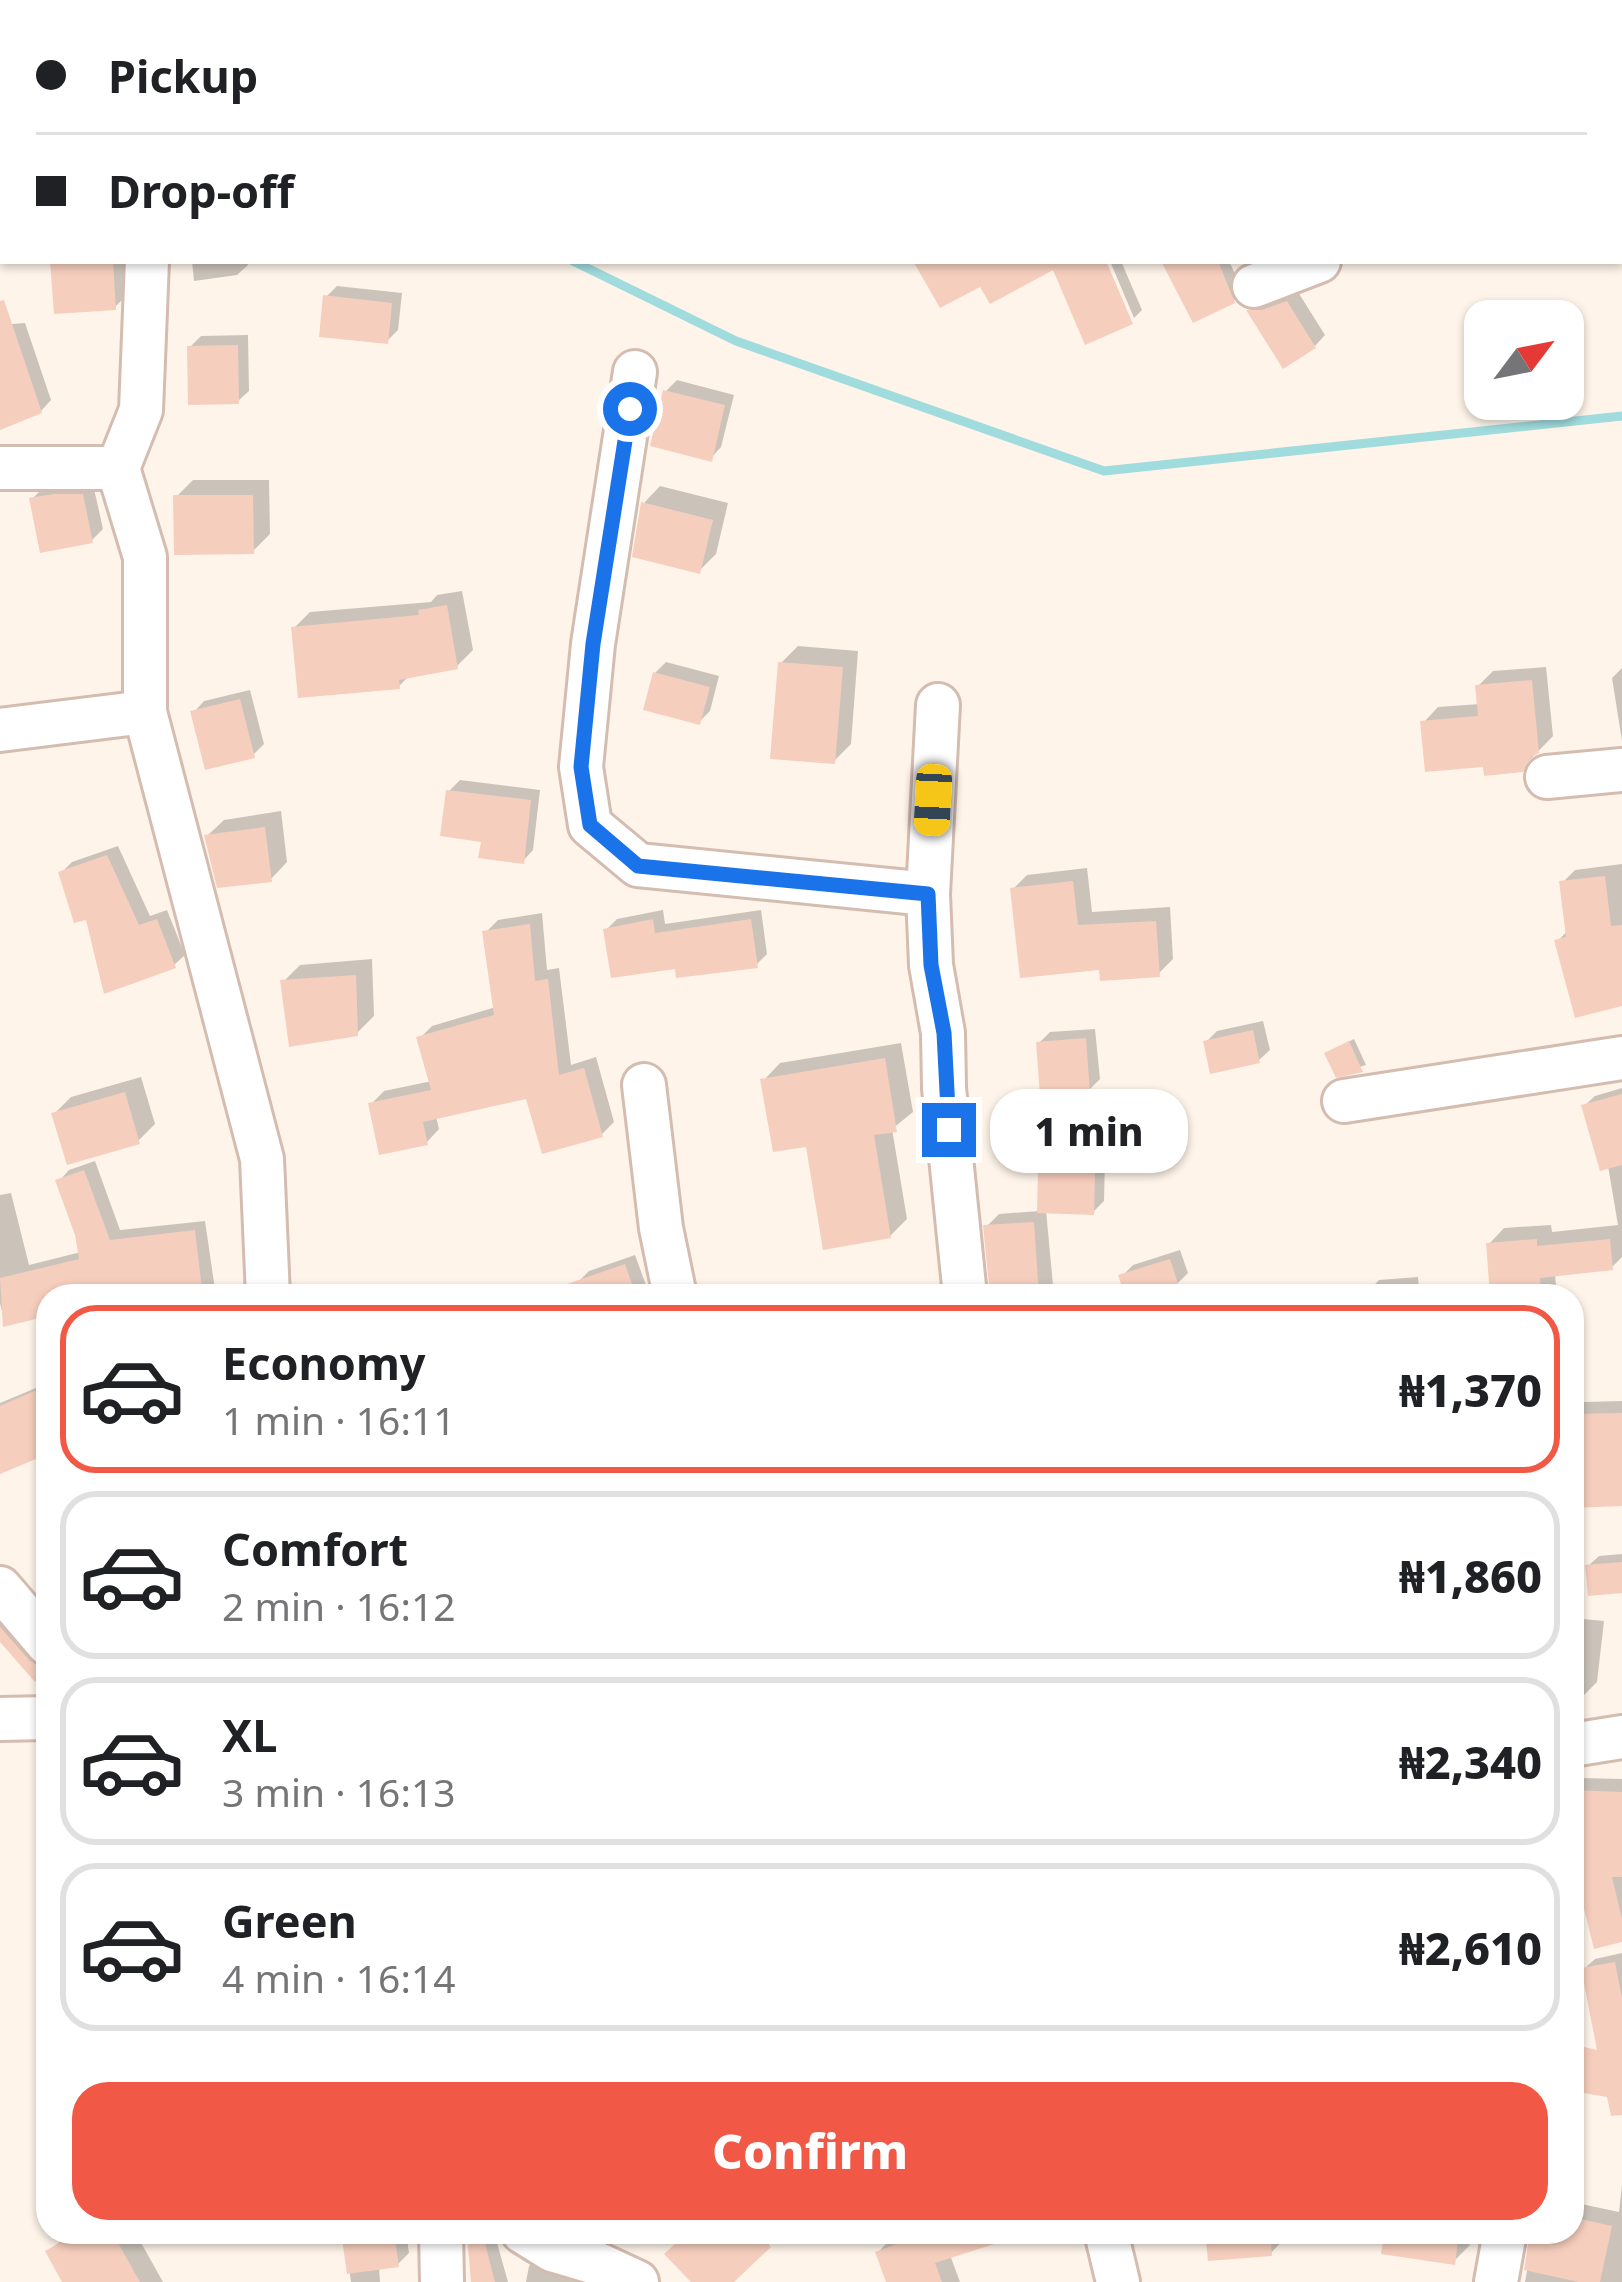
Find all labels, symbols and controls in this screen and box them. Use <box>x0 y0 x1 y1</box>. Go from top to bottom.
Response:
text: Pickup <box>108 45 258 106</box>
text: Drop-off <box>108 160 294 221</box>
north arrow <box>1464 300 1584 420</box>
map controls <box>1464 300 1584 420</box>
route start <box>603 382 657 436</box>
car <box>913 763 953 837</box>
callout: 1 min <box>991 1088 1189 1172</box>
route end <box>922 1103 976 1157</box>
text: 1 min <box>1035 1104 1143 1157</box>
text: Economy <box>222 1332 426 1393</box>
icon: car <box>78 1335 186 1443</box>
text: ₦1,370 <box>1399 1359 1542 1420</box>
text: 1 min · 16:11 <box>222 1393 456 1446</box>
text: Comfort <box>222 1518 408 1579</box>
icon: car <box>78 1521 186 1629</box>
text: ₦1,860 <box>1399 1545 1542 1606</box>
text: 2 min · 16:12 <box>222 1579 456 1632</box>
text: XL <box>222 1704 277 1765</box>
icon: car <box>78 1707 186 1815</box>
text: ₦2,340 <box>1399 1731 1542 1792</box>
text: 3 min · 16:13 <box>222 1765 456 1818</box>
text: Green <box>222 1890 357 1951</box>
icon: car <box>78 1893 186 2001</box>
text: ₦2,610 <box>1399 1917 1542 1978</box>
text: 4 min · 16:14 <box>222 1951 456 2004</box>
button: Confirm <box>72 2082 1548 2220</box>

